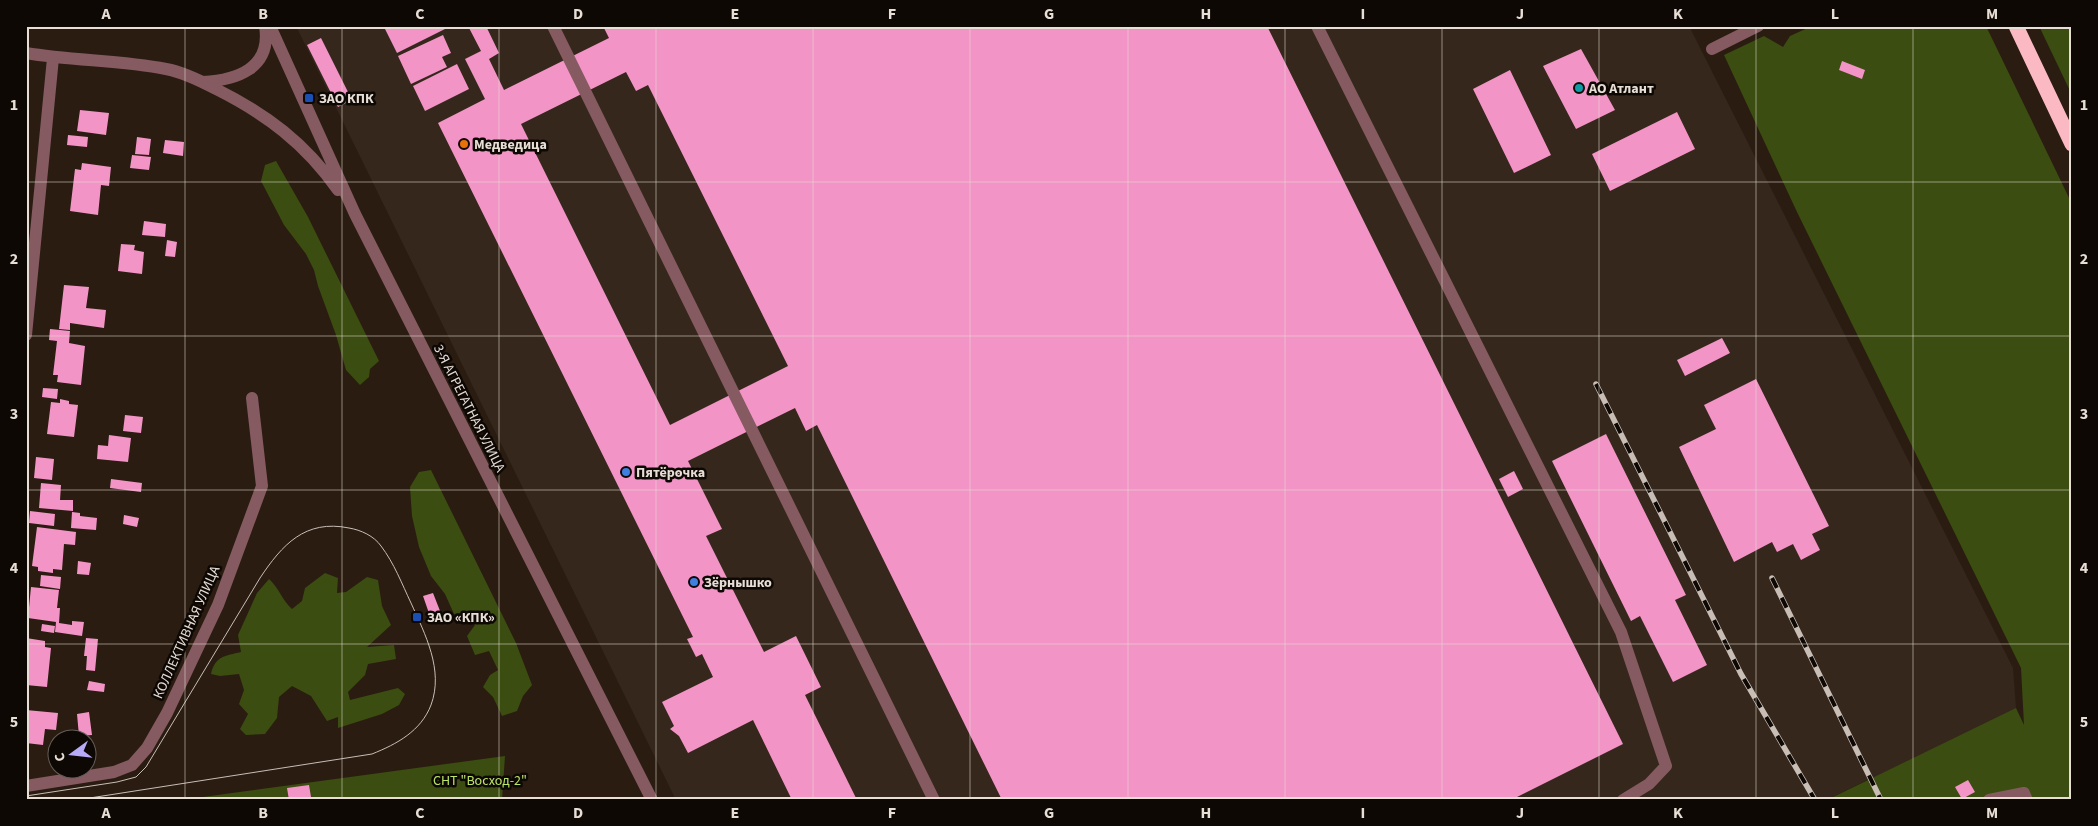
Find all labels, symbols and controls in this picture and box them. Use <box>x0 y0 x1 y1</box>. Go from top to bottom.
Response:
text: A <box>100 3 111 25</box>
text: B <box>258 3 268 25</box>
text: C <box>415 3 425 25</box>
text: D <box>573 3 583 25</box>
text: E <box>731 3 739 25</box>
text: F <box>888 3 896 25</box>
text: G <box>1044 3 1054 25</box>
text: H <box>1201 3 1211 25</box>
text: I <box>1361 3 1365 25</box>
text: J <box>1516 3 1524 25</box>
text: K <box>1673 3 1683 25</box>
text: L <box>1831 3 1839 25</box>
text: M <box>1986 3 1998 25</box>
place label: АО Атлант <box>1588 79 1654 99</box>
marker: АО Атлант <box>1573 82 1585 94</box>
place label: ЗАО КПК <box>319 89 374 109</box>
marker: ЗАО КПК <box>303 92 315 104</box>
text: 1 <box>10 94 18 116</box>
text: 1 <box>2080 94 2088 116</box>
place label: Медведица <box>474 135 547 155</box>
marker: Медведица <box>458 138 470 150</box>
text: 2 <box>10 248 18 270</box>
text: 2 <box>2080 248 2088 270</box>
street label: 3-Я АГРЕГАТНАЯ УЛИЦА <box>428 341 510 476</box>
text: 3 <box>10 403 18 425</box>
text: 3 <box>2080 403 2088 425</box>
place label: Пятёрочка <box>636 463 705 483</box>
marker: Пятёрочка <box>620 466 632 478</box>
text: 4 <box>10 557 19 579</box>
text: 4 <box>2080 557 2089 579</box>
street label: КОЛЛЕКТИВНАЯ УЛИЦА <box>149 562 225 702</box>
place label: Зёрнышко <box>704 573 772 593</box>
marker: Зёрнышко <box>688 576 700 588</box>
place label: ЗАО «КПК» <box>427 608 495 628</box>
marker: ЗАО «КПК» <box>411 611 423 623</box>
text: 5 <box>10 711 18 733</box>
text: 5 <box>2080 711 2088 733</box>
north arrow <box>48 728 98 778</box>
text: С <box>50 751 71 764</box>
park label: СНТ "Восход-2" <box>433 771 527 791</box>
text: A <box>100 802 111 824</box>
text: B <box>258 802 268 824</box>
text: C <box>415 802 425 824</box>
text: D <box>573 802 583 824</box>
text: E <box>731 802 739 824</box>
text: F <box>888 802 896 824</box>
text: G <box>1044 802 1054 824</box>
text: H <box>1201 802 1211 824</box>
text: I <box>1361 802 1365 824</box>
text: J <box>1516 802 1524 824</box>
text: K <box>1673 802 1683 824</box>
text: L <box>1831 802 1839 824</box>
text: M <box>1986 802 1998 824</box>

